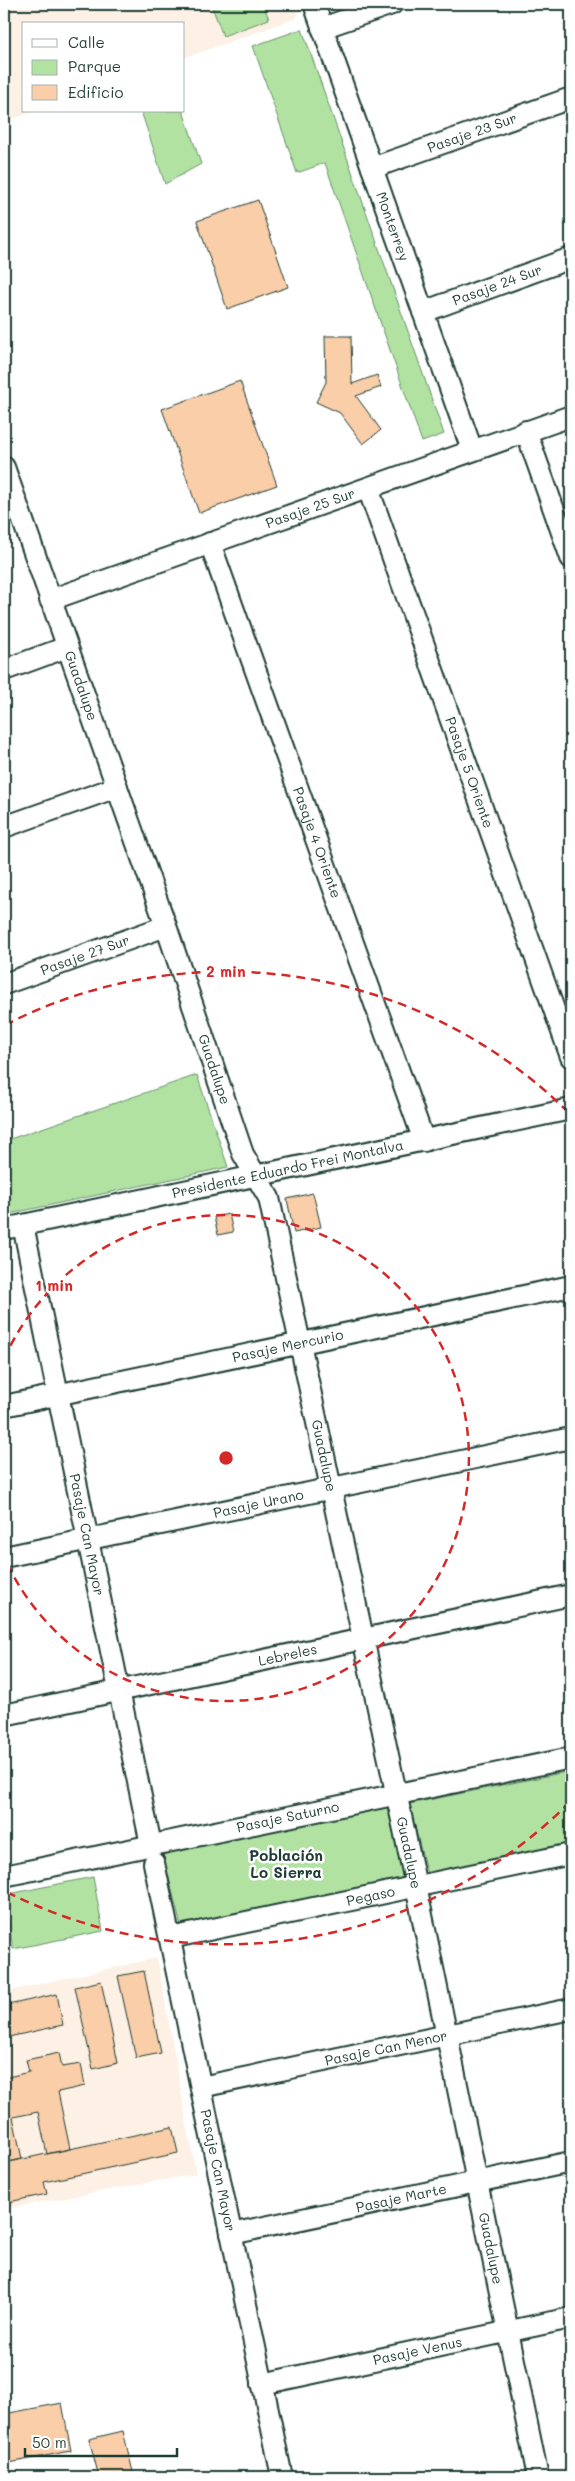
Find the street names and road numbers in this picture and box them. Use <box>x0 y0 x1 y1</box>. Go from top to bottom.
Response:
street label: Pasaje 23 Sur <box>424 108 519 157</box>
street label: Monterrey <box>372 189 414 263</box>
street label: Pasaje 24 Sur <box>450 259 544 309</box>
street label: Pasaje 25 Sur <box>263 483 357 532</box>
street label: Guadalupe <box>61 648 103 723</box>
street label: Pasaje 5 Oriente <box>441 714 499 831</box>
street label: Pasaje 4 Oriente <box>289 784 346 901</box>
street label: Pasaje 27 Sur <box>38 930 132 979</box>
street label: Guadalupe <box>194 1032 236 1107</box>
street label: Presidente Eduardo Frei Montalva <box>170 1135 405 1202</box>
street label: Pasaje Mercurio <box>230 1324 345 1366</box>
street label: Guadalupe <box>308 1418 341 1493</box>
street label: Pasaje Can Mayor <box>66 1472 109 1597</box>
street label: Pasaje Urano <box>211 1484 305 1522</box>
street label: Lebreles <box>256 1639 319 1670</box>
street label: Pasaje Saturno <box>235 1796 341 1836</box>
street label: Guadalupe <box>392 1815 426 1890</box>
street label: Pegaso <box>345 1881 397 1910</box>
street label: Pasaje Can Menor <box>323 2025 449 2070</box>
street label: Pasaje Can Mayor <box>197 2108 241 2233</box>
street label: Pasaje Marte <box>354 2179 448 2216</box>
street label: Guadalupe <box>475 2211 508 2286</box>
street label: Pasaje Venus <box>371 2332 464 2369</box>

